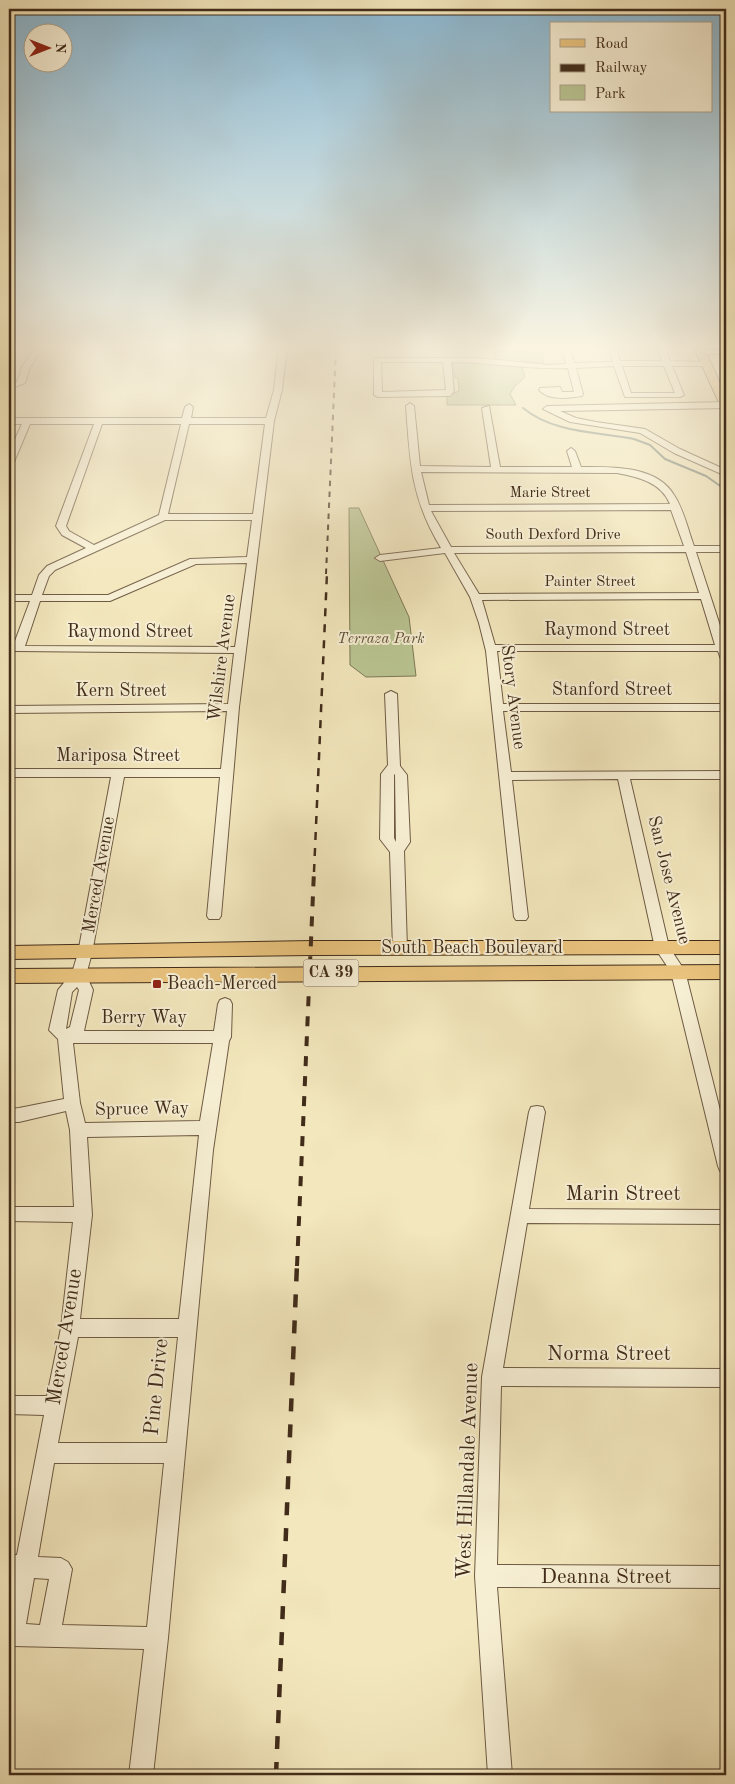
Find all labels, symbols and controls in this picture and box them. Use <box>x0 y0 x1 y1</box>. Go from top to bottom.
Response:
north arrow <box>22 22 72 72</box>
legend <box>550 22 712 112</box>
text: Road <box>595 37 629 52</box>
text: N <box>53 43 67 54</box>
text: Railway <box>595 61 648 76</box>
text: Park <box>595 87 626 102</box>
street label: Marie Street <box>509 486 591 501</box>
street label: South Dexford Drive <box>485 528 621 543</box>
street label: Painter Street <box>544 575 636 590</box>
street label: Wilshire Avenue <box>205 593 239 723</box>
street label: Raymond Street <box>544 621 670 639</box>
street label: Raymond Street <box>67 623 193 641</box>
park label: Terraza Park <box>337 632 425 647</box>
street label: Story Avenue <box>498 644 528 750</box>
street label: Stanford Street <box>552 681 672 699</box>
street label: Kern Street <box>75 682 167 700</box>
street label: Mariposa Street <box>56 747 180 765</box>
street label: San Jose Avenue <box>644 814 694 946</box>
street label: Merced Avenue <box>80 815 118 935</box>
street label: South Beach Boulevard <box>381 939 563 957</box>
road number: CA 39 <box>304 960 358 986</box>
place label: Beach-Merced <box>167 975 277 993</box>
marker: Beach-Merced <box>151 978 163 990</box>
street label: Berry Way <box>101 1009 187 1027</box>
street label: Spruce Way <box>95 1099 190 1119</box>
street label: Marin Street <box>565 1184 681 1205</box>
street label: Merced Avenue <box>44 1267 86 1407</box>
street label: Pine Drive <box>141 1338 173 1436</box>
street label: Norma Street <box>547 1344 671 1365</box>
street label: West Hillandale Avenue <box>454 1362 482 1580</box>
street label: Deanna Street <box>541 1567 672 1588</box>

